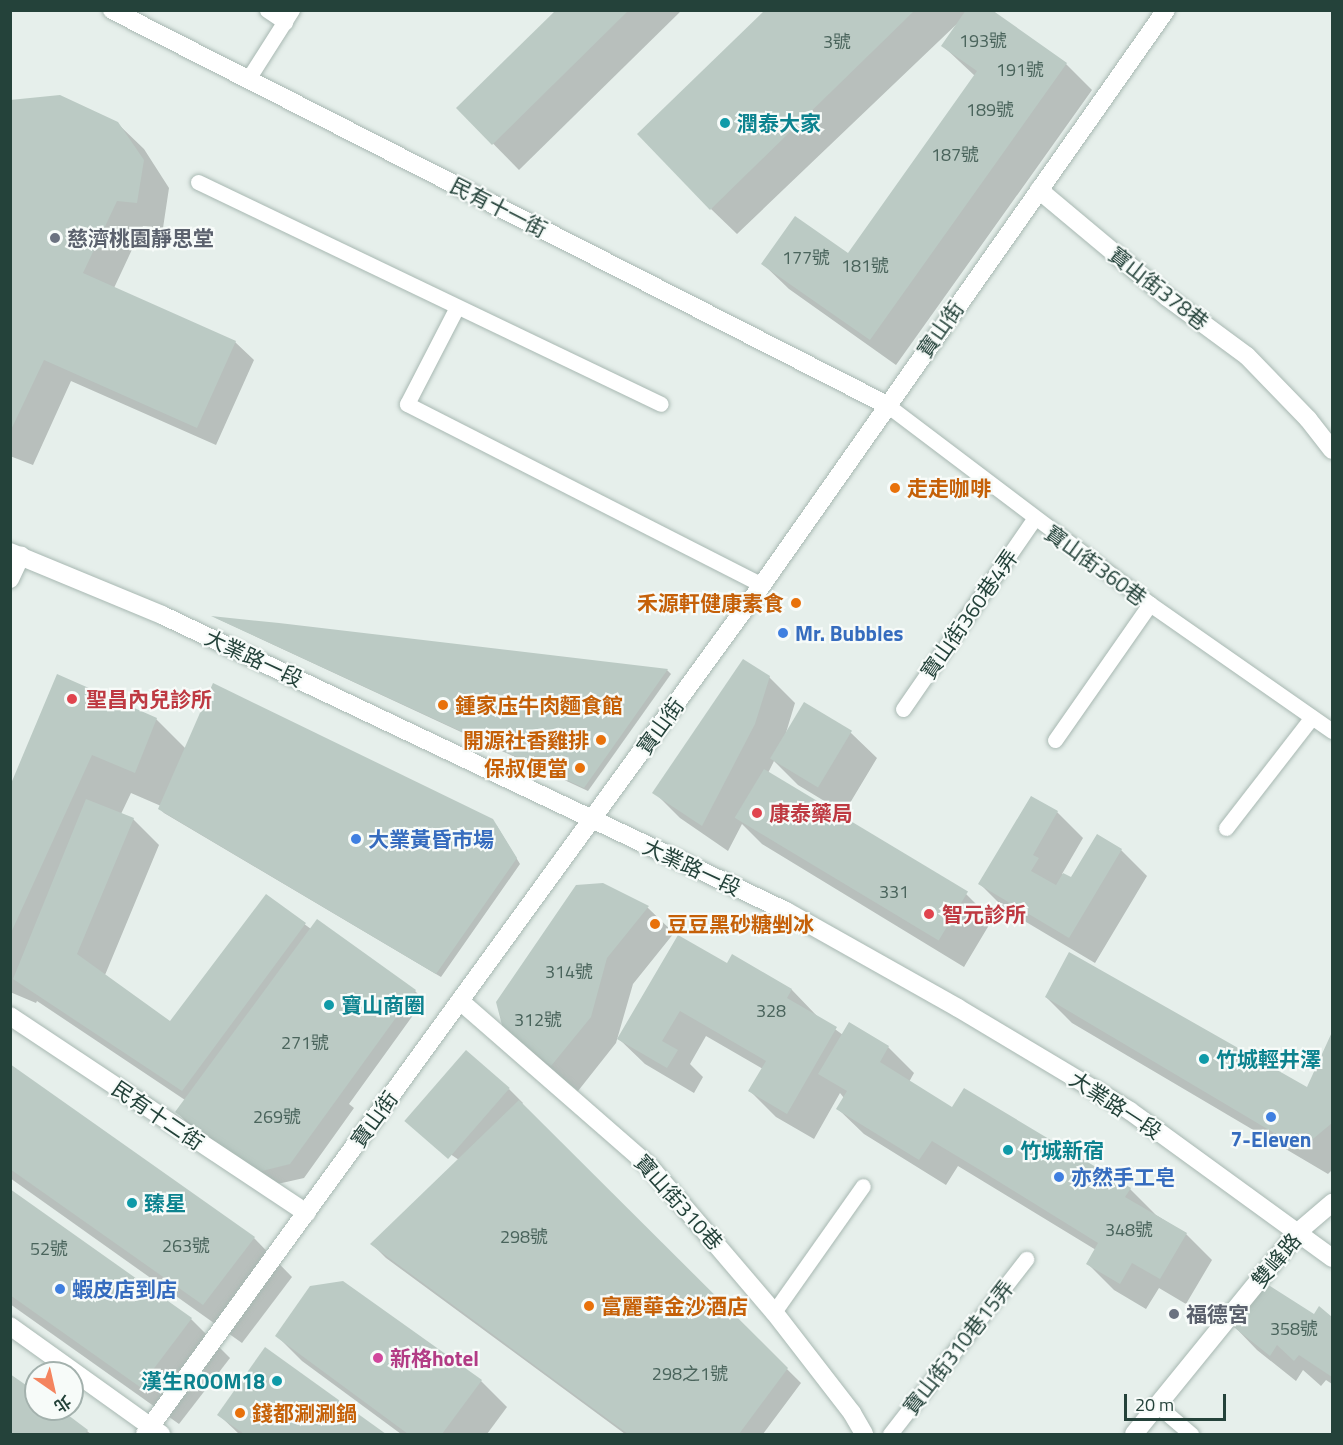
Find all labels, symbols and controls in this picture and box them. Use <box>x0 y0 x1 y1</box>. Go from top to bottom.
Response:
house number: 193號 <box>959 30 1007 52</box>
house number: 3號 <box>823 31 851 53</box>
house number: 191號 <box>996 59 1044 81</box>
house number: 189號 <box>966 99 1014 121</box>
place label: 潤泰大家 <box>737 110 821 136</box>
marker: 潤泰大家 <box>718 116 732 130</box>
house number: 187號 <box>931 144 979 166</box>
street label: 民有十一街 <box>447 172 551 242</box>
place label: 慈濟桃園靜思堂 <box>67 225 214 251</box>
marker: 慈濟桃園靜思堂 <box>48 231 62 245</box>
street label: 寶山街378巷 <box>1104 241 1214 335</box>
house number: 177號 <box>782 247 830 269</box>
house number: 181號 <box>841 255 889 277</box>
street label: 寶山街 <box>912 296 968 362</box>
place label: 走走咖啡 <box>907 475 991 501</box>
marker: 走走咖啡 <box>888 481 902 495</box>
street label: 寶山街360巷 <box>1040 520 1152 610</box>
street label: 寶山街360巷4弄 <box>915 545 1023 683</box>
place label: 禾源軒健康素食 <box>637 590 784 616</box>
marker: 禾源軒健康素食 <box>789 596 803 610</box>
place label: Mr. Bubbles <box>795 620 903 646</box>
street label: 大業路一段 <box>201 624 307 692</box>
marker: Mr. Bubbles <box>776 626 790 640</box>
place label: 聖昌內兒診所 <box>86 686 212 712</box>
marker: 聖昌內兒診所 <box>63 690 81 708</box>
place label: 鍾家庒牛肉麵食館 <box>455 692 623 718</box>
street label: 寶山街 <box>631 693 689 759</box>
marker: 鍾家庒牛肉麵食館 <box>436 698 450 712</box>
place label: 開源社香雞排 <box>463 727 589 753</box>
marker: 開源社香雞排 <box>594 733 608 747</box>
place label: 保叔便當 <box>484 755 568 781</box>
marker: 保叔便當 <box>573 761 587 775</box>
place label: 康泰藥局 <box>769 800 853 826</box>
marker: 康泰藥局 <box>750 806 764 820</box>
place label: 大業黃昏市場 <box>368 826 494 852</box>
marker: 大業黃昏市場 <box>349 832 363 846</box>
street label: 大業路一段 <box>639 833 745 901</box>
house number: 331 <box>879 881 909 903</box>
place label: 智元診所 <box>942 901 1026 927</box>
marker: 智元診所 <box>920 905 938 923</box>
place label: 豆豆黑砂糖剉冰 <box>667 911 814 937</box>
marker: 豆豆黑砂糖剉冰 <box>648 917 662 931</box>
house number: 314號 <box>545 961 593 983</box>
place label: 寶山商圈 <box>341 992 425 1018</box>
marker: 寶山商圈 <box>322 998 336 1012</box>
house number: 328 <box>756 1000 786 1022</box>
house number: 312號 <box>514 1009 562 1031</box>
house number: 271號 <box>281 1032 329 1054</box>
place label: 竹城輕井澤 <box>1216 1046 1321 1072</box>
marker: 竹城輕井澤 <box>1197 1052 1211 1066</box>
street label: 大業路一段 <box>1065 1066 1167 1144</box>
street label: 民有十二街 <box>107 1075 209 1155</box>
street label: 寶山街 <box>345 1086 403 1152</box>
house number: 269號 <box>253 1106 301 1128</box>
marker: 7-Eleven <box>1264 1110 1278 1124</box>
place label: 7-Eleven <box>1231 1126 1311 1152</box>
place label: 竹城新宿 <box>1020 1137 1104 1163</box>
marker: 竹城新宿 <box>1001 1143 1015 1157</box>
street label: 寶山街310巷 <box>630 1149 728 1255</box>
place label: 亦然手工皂 <box>1071 1164 1176 1190</box>
marker: 亦然手工皂 <box>1052 1170 1066 1184</box>
place label: 臻星 <box>144 1190 186 1216</box>
marker: 臻星 <box>125 1196 139 1210</box>
house number: 348號 <box>1105 1219 1153 1241</box>
house number: 298號 <box>500 1226 548 1248</box>
street label: 雙峰路 <box>1246 1228 1306 1292</box>
house number: 263號 <box>162 1235 210 1257</box>
house number: 52號 <box>30 1238 68 1260</box>
street label: 寶山街310巷15弄 <box>898 1275 1018 1419</box>
place label: 蝦皮店到店 <box>72 1276 177 1302</box>
marker: 蝦皮店到店 <box>53 1282 67 1296</box>
place label: 富麗華金沙酒店 <box>601 1293 748 1319</box>
marker: 富麗華金沙酒店 <box>582 1299 596 1313</box>
place label: 福德宮 <box>1186 1301 1249 1327</box>
marker: 福德宮 <box>1167 1307 1181 1321</box>
house number: 358號 <box>1270 1318 1318 1340</box>
place label: 新格hotel <box>390 1345 479 1371</box>
marker: 新格hotel <box>371 1351 385 1365</box>
north arrow <box>24 1361 84 1421</box>
house number: 298之1號 <box>652 1363 728 1385</box>
place label: 漢生ROOM18 <box>141 1368 265 1394</box>
marker: 漢生ROOM18 <box>270 1374 284 1388</box>
scale bar <box>1127 1382 1229 1420</box>
text: 北 <box>50 1390 76 1419</box>
text: 20 m <box>1135 1391 1174 1418</box>
place label: 錢都涮涮鍋 <box>252 1400 357 1426</box>
marker: 錢都涮涮鍋 <box>233 1406 247 1420</box>

